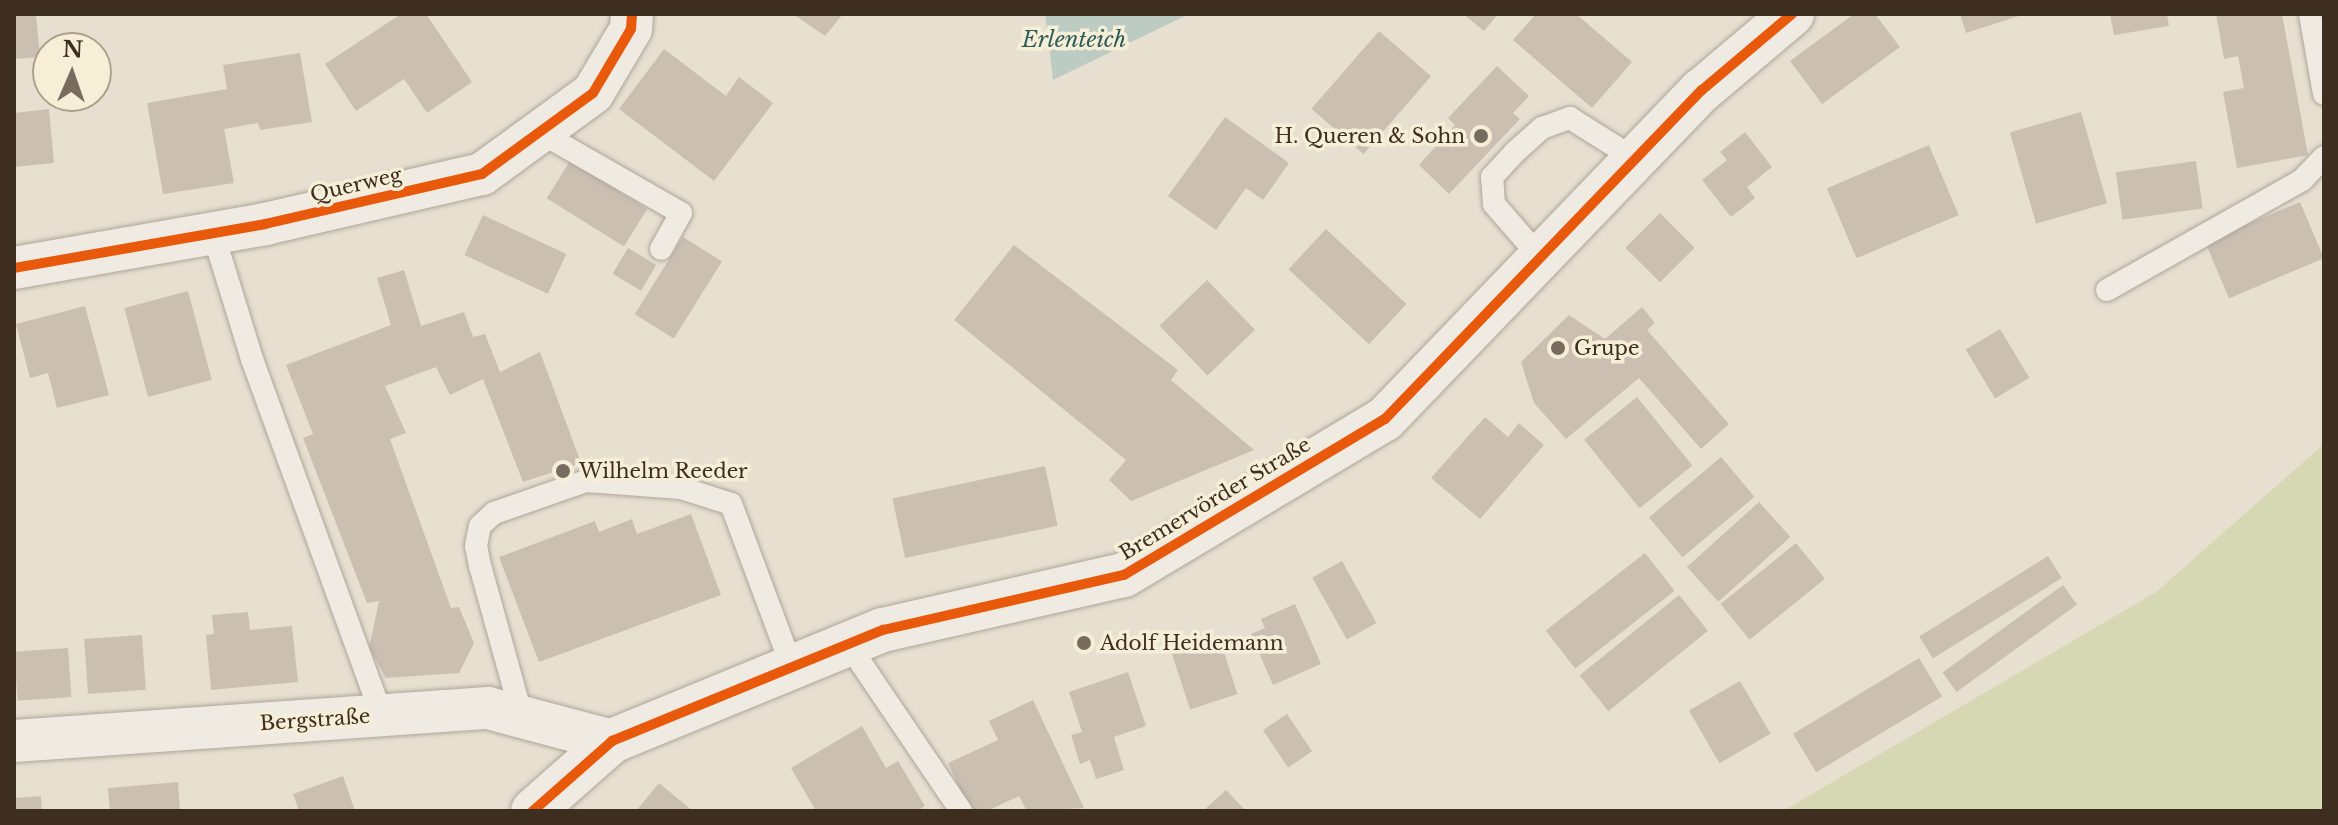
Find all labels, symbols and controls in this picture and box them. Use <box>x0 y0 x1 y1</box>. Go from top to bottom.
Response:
water label: Erlenteich <box>1022 27 1126 53</box>
north arrow <box>32 32 112 112</box>
text: N <box>62 36 84 63</box>
place label: H. Queren & Sohn <box>1275 124 1465 148</box>
marker: H. Queren & Sohn <box>1472 127 1490 145</box>
street label: Querweg <box>308 163 404 207</box>
place label: Grupe <box>1574 336 1639 360</box>
marker: Grupe <box>1549 339 1567 357</box>
street label: Bremervörder Straße <box>1115 432 1315 566</box>
place label: Wilhelm Reeder <box>579 459 748 483</box>
marker: Wilhelm Reeder <box>554 462 572 480</box>
place label: Adolf Heidemann <box>1100 631 1284 655</box>
marker: Adolf Heidemann <box>1075 634 1093 652</box>
street label: Bergstraße <box>259 704 371 736</box>

